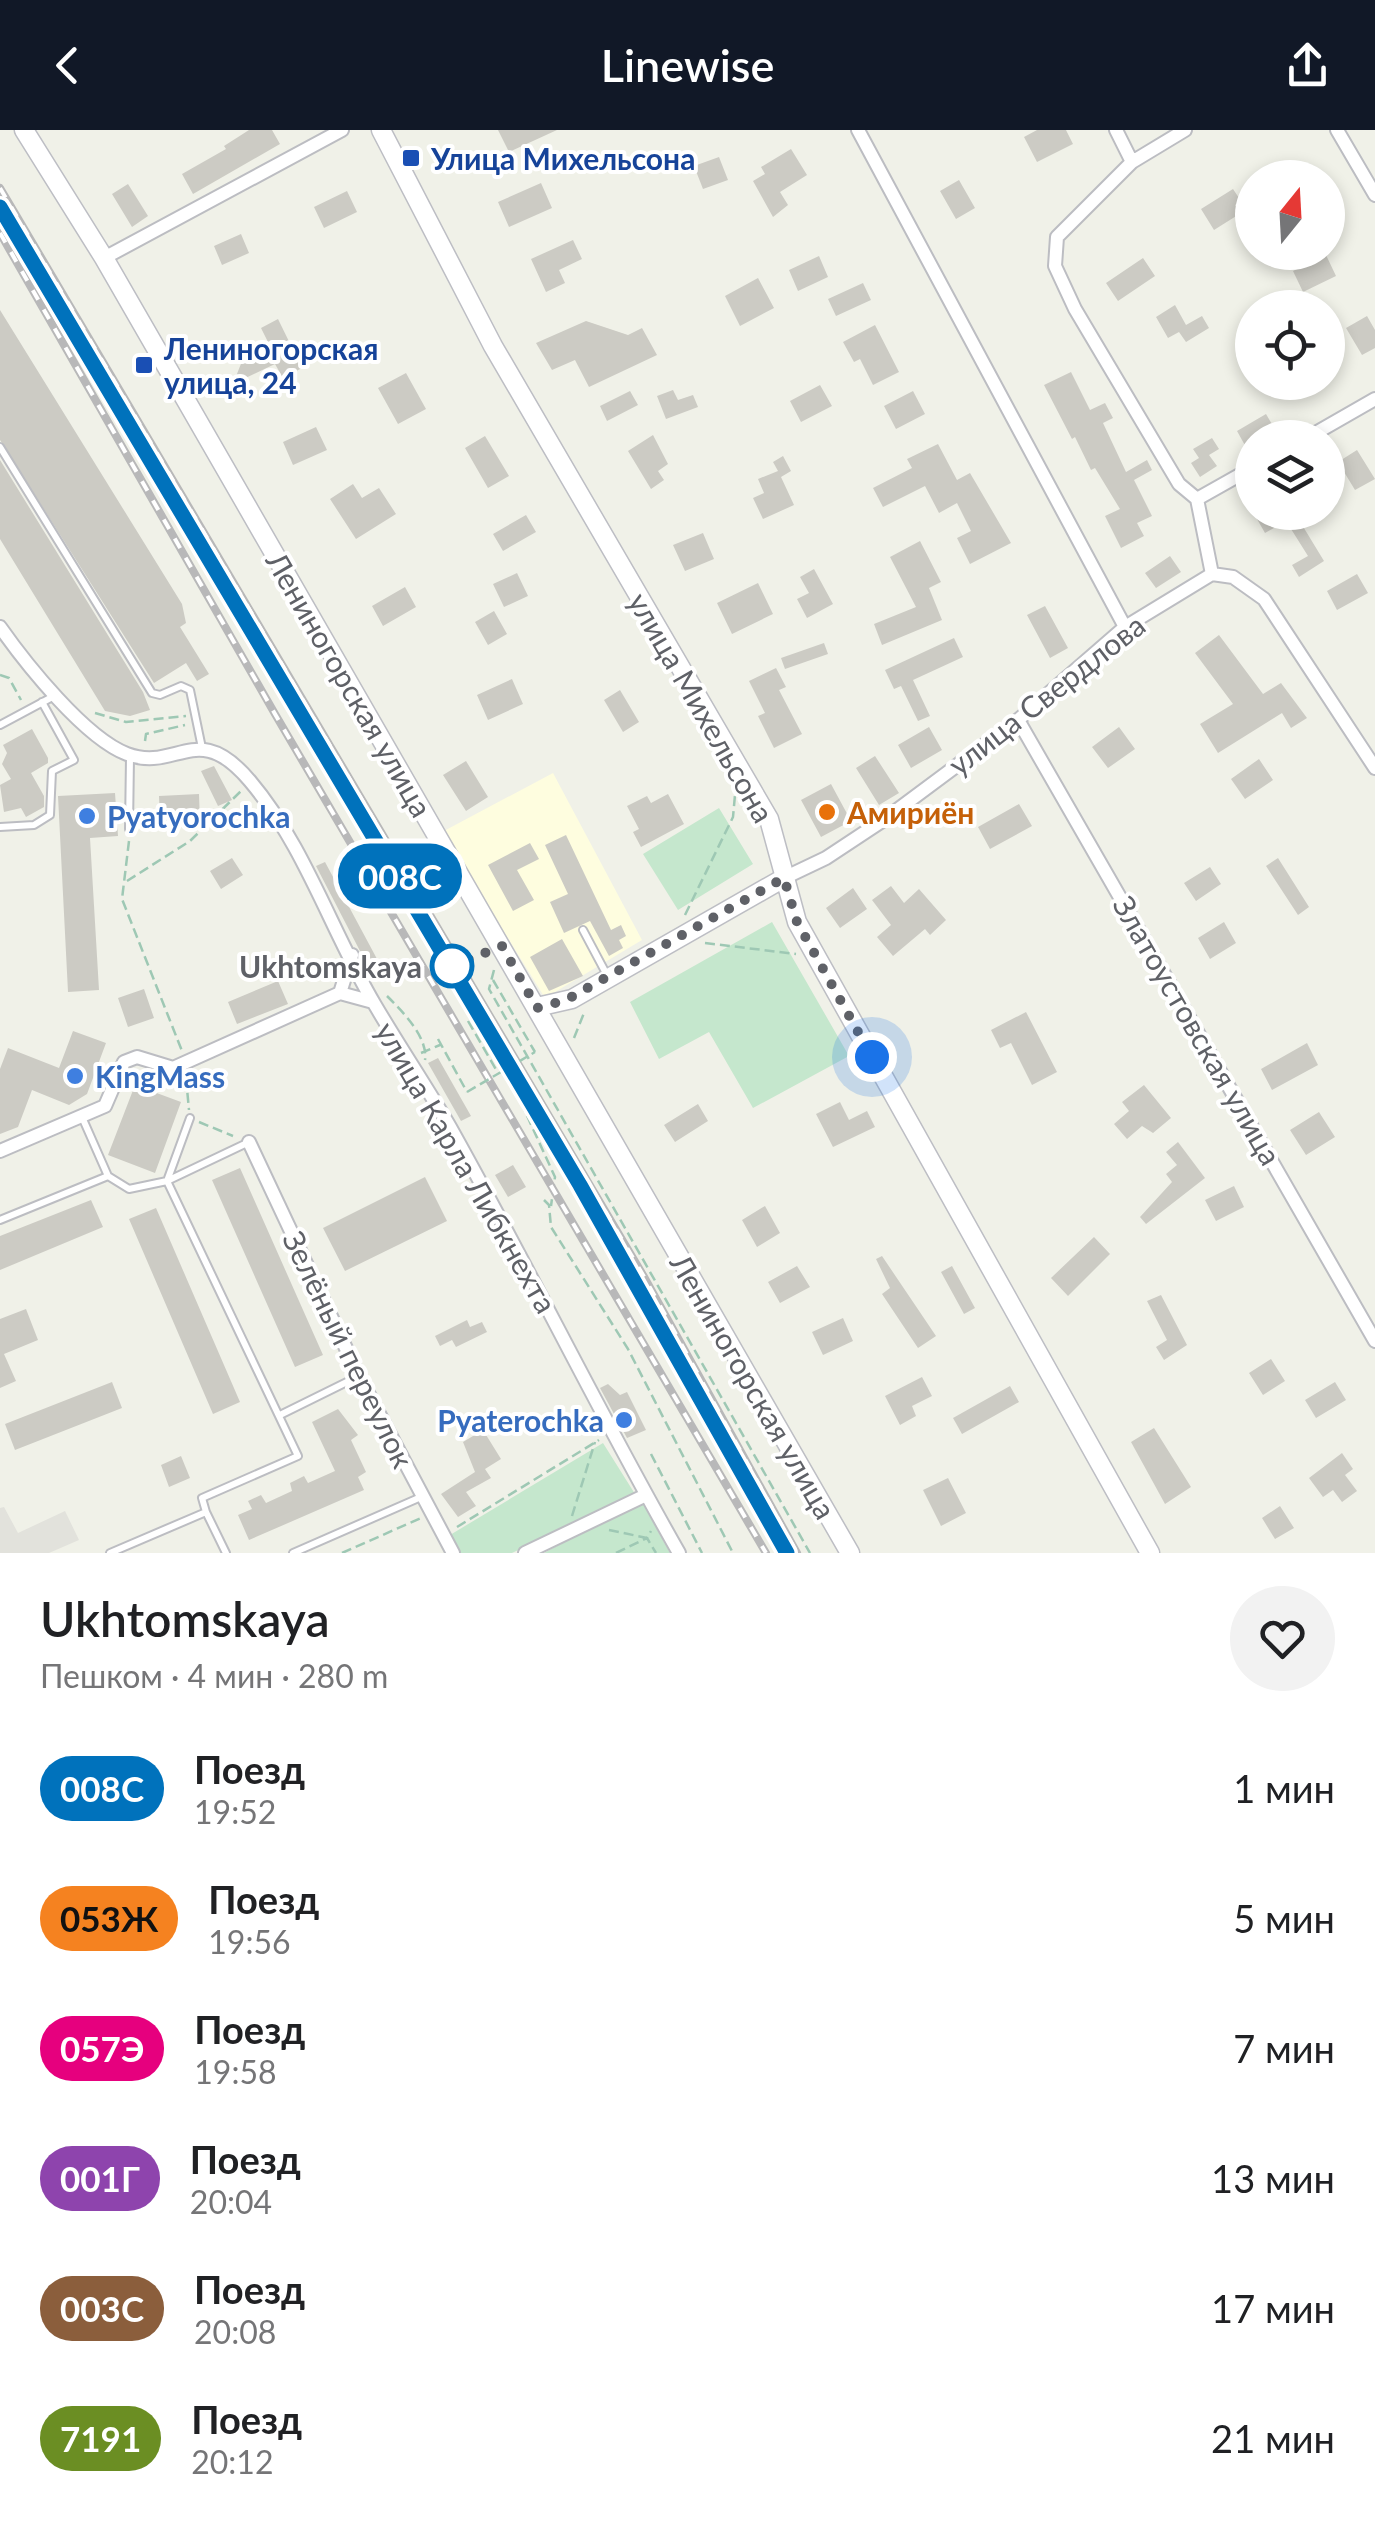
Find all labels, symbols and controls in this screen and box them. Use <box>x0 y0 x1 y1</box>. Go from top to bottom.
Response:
icon: back <box>40 38 95 93</box>
text: Linewise <box>601 38 774 92</box>
icon: share <box>1280 38 1335 93</box>
place label: Улица Михельсона <box>430 140 695 176</box>
marker: Улица Михельсона <box>400 147 422 169</box>
north arrow <box>1235 160 1345 270</box>
map controls <box>1235 160 1345 530</box>
button: locate <box>1235 290 1345 400</box>
place label: Лениногорская улица, 24 <box>163 330 378 400</box>
marker: Лениногорская улица, 24 <box>133 354 155 376</box>
button: layers <box>1235 420 1345 530</box>
street label: Лениногорская улица <box>259 544 441 823</box>
street label: улица Михельсона <box>622 586 782 828</box>
street label: улица Свердлова <box>941 606 1151 782</box>
place label: Амириён <box>846 794 974 830</box>
place label: Pyatyorochka <box>107 798 290 834</box>
marker: Амириён <box>816 801 838 823</box>
marker: Pyatyorochka <box>76 805 98 827</box>
line badge: 008С <box>330 844 470 908</box>
text: 008С <box>358 855 442 897</box>
street label: Златоустовская улица <box>1106 889 1290 1171</box>
marker: Ukhtomskaya <box>431 945 473 987</box>
place label: Ukhtomskaya <box>239 948 422 984</box>
street label: улица Карла Либкнехта <box>369 1015 565 1319</box>
your location <box>847 1032 897 1082</box>
place label: KingMass <box>95 1058 225 1094</box>
marker: KingMass <box>64 1065 86 1087</box>
street label: Зелёный переулок <box>276 1225 422 1474</box>
street label: Лениногорская улица <box>663 1246 845 1525</box>
place label: Pyaterochka <box>437 1402 604 1438</box>
marker: Pyaterochka <box>613 1409 635 1431</box>
button: heart <box>1230 1586 1335 1691</box>
text: Ukhtomskaya <box>40 1590 330 1647</box>
text: Пешком · 4 мин · 280 m <box>40 1656 388 1695</box>
text: Поезд <box>194 1746 305 1792</box>
text: 1 мин <box>1233 1765 1335 1811</box>
text: 008С <box>60 1767 144 1809</box>
text: 19:52 <box>194 1792 276 1831</box>
text: Поезд <box>208 1876 319 1922</box>
text: 5 мин <box>1233 1895 1335 1941</box>
text: 053Ж <box>60 1897 158 1939</box>
text: 19:56 <box>208 1922 291 1961</box>
text: Поезд <box>194 2006 305 2052</box>
text: 7 мин <box>1233 2025 1335 2071</box>
text: 057Э <box>60 2027 144 2069</box>
text: 19:58 <box>194 2052 277 2091</box>
text: Поезд <box>190 2136 301 2182</box>
text: 13 мин <box>1211 2155 1335 2201</box>
text: 001Г <box>60 2157 140 2199</box>
text: 20:04 <box>190 2182 272 2221</box>
text: Поезд <box>194 2266 305 2312</box>
text: 17 мин <box>1211 2285 1335 2331</box>
text: 003С <box>60 2287 144 2329</box>
text: 20:08 <box>194 2312 276 2351</box>
text: Поезд <box>191 2396 302 2442</box>
text: 21 мин <box>1211 2415 1335 2461</box>
text: 7191 <box>60 2417 141 2459</box>
text: 20:12 <box>191 2442 273 2481</box>

